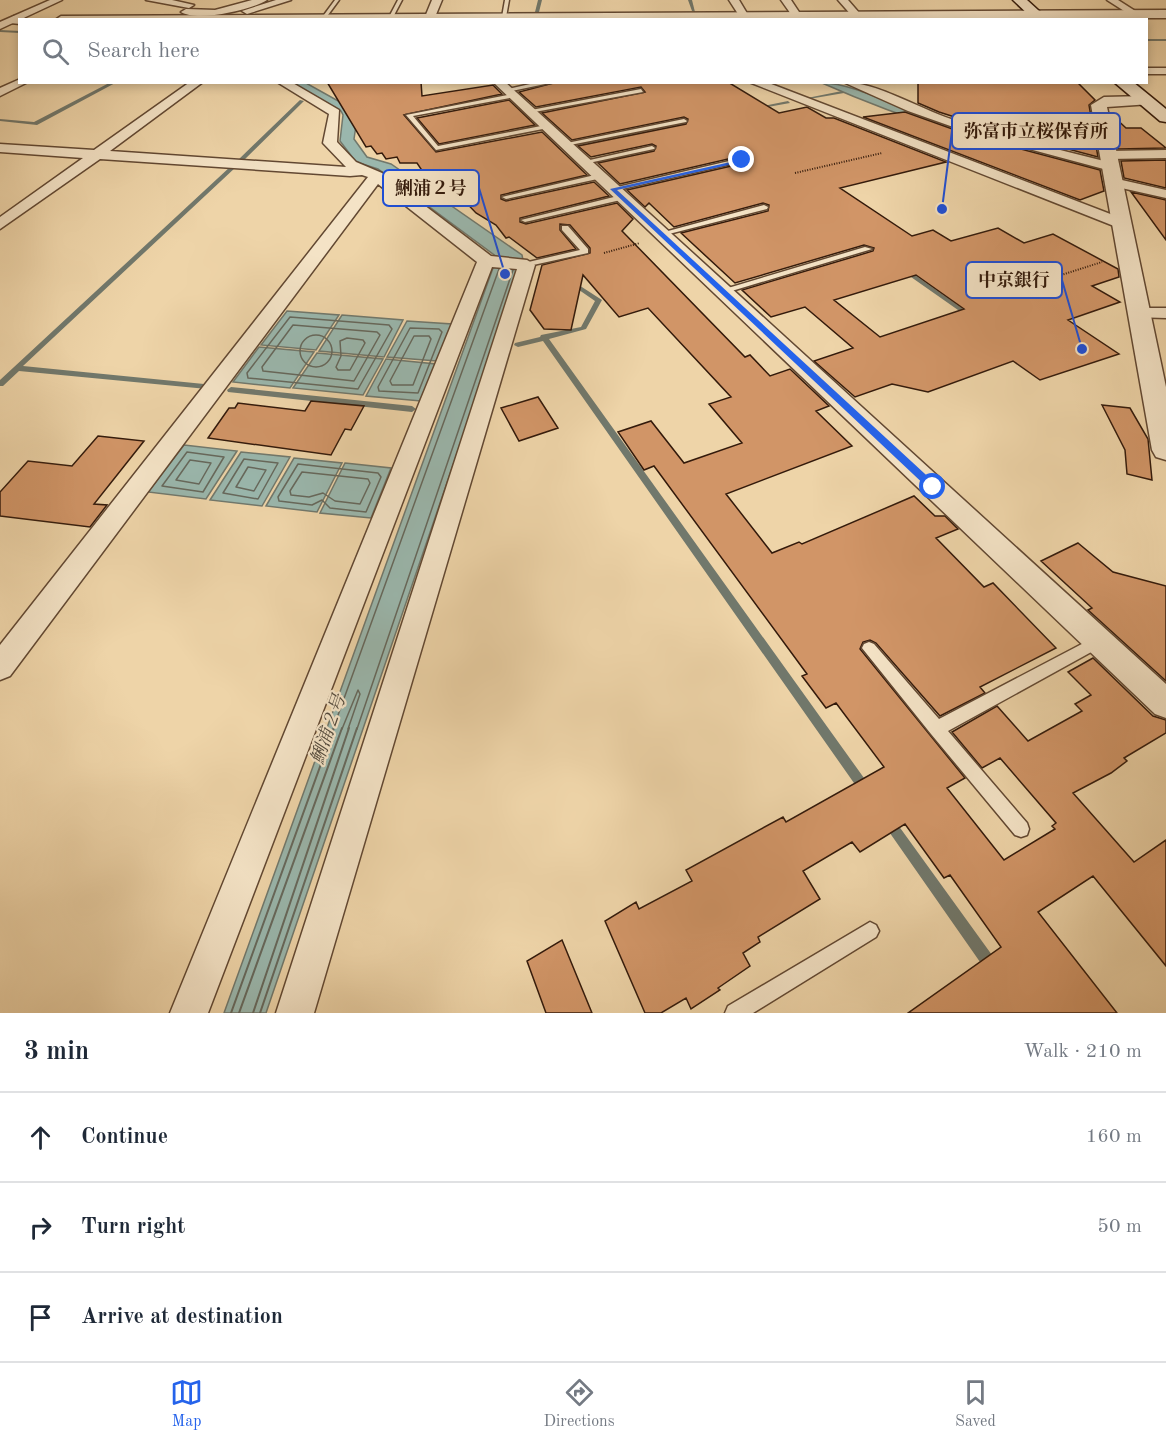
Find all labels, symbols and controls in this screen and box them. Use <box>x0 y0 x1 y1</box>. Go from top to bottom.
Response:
search box <box>18 18 1148 84</box>
icon: search <box>39 35 72 68</box>
text: Search here <box>87 40 200 62</box>
callout: 弥富市立桜保育所 <box>952 113 1120 149</box>
text: 弥富市立桜保育所 <box>964 121 1108 141</box>
route end <box>728 146 754 172</box>
callout: 鯏浦２号 <box>383 170 479 206</box>
text: 鯏浦２号 <box>395 178 467 198</box>
callout: 中京銀行 <box>966 262 1062 298</box>
text: 中京銀行 <box>978 270 1050 290</box>
route start <box>919 473 945 499</box>
water label: 鯏浦２号 <box>307 690 350 766</box>
text: 3 min <box>24 1039 89 1065</box>
text: Walk · 210 m <box>1023 1042 1142 1062</box>
icon: ahead <box>24 1121 57 1154</box>
text: Continue <box>81 1126 168 1148</box>
text: 160 m <box>1086 1127 1142 1147</box>
icon: right <box>24 1211 57 1244</box>
text: Turn right <box>81 1216 185 1238</box>
text: 50 m <box>1097 1217 1142 1237</box>
icon: arrive <box>24 1301 57 1334</box>
text: Arrive at destination <box>81 1306 283 1328</box>
tab: Map <box>170 1376 203 1432</box>
tab: Directions <box>544 1376 615 1432</box>
tab: Saved <box>955 1376 996 1432</box>

